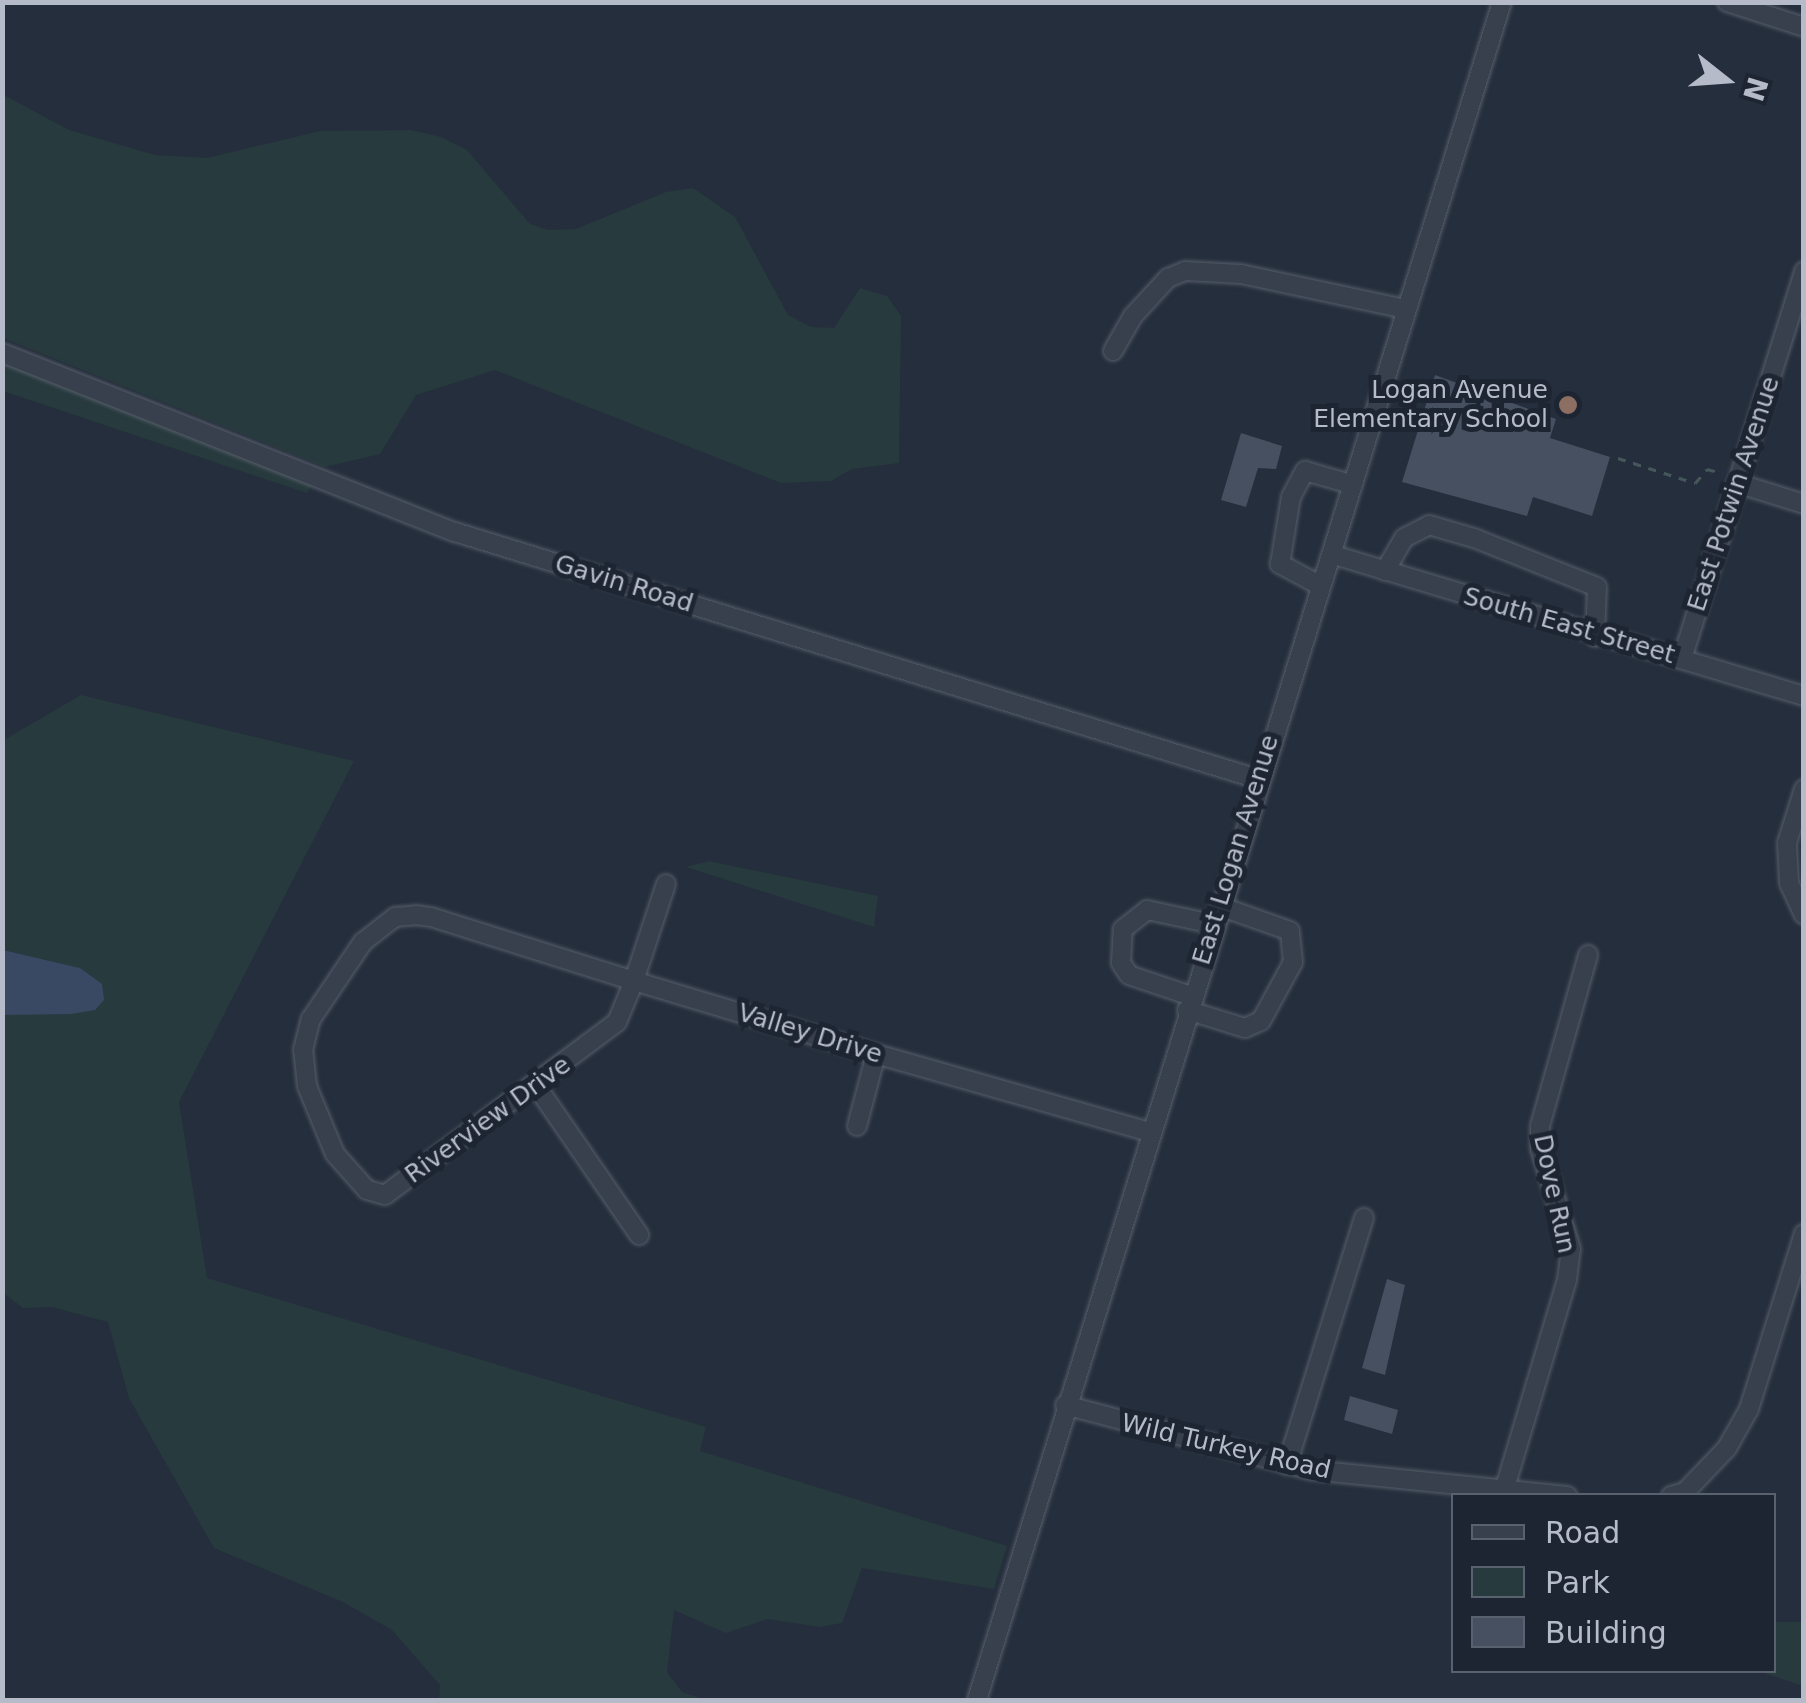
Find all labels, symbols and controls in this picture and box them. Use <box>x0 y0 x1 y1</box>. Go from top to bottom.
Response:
north arrow <box>1676 30 1776 130</box>
text: N <box>1736 73 1774 105</box>
street label: East Potwin Avenue <box>1682 373 1786 615</box>
place label: Logan Avenue Elementary School <box>1313 376 1548 435</box>
marker: Logan Avenue Elementary School <box>1557 394 1579 416</box>
street label: Gavin Road <box>551 549 697 619</box>
street label: South East Street <box>1460 581 1678 671</box>
street label: East Logan Avenue <box>1187 732 1285 968</box>
street label: Valley Drive <box>734 998 886 1070</box>
street label: Riverview Drive <box>400 1050 576 1190</box>
street label: Dove Run <box>1527 1132 1581 1256</box>
street label: Wild Turkey Road <box>1118 1408 1334 1486</box>
legend <box>1451 1493 1776 1673</box>
text: Road <box>1545 1515 1620 1550</box>
text: Park <box>1545 1565 1610 1600</box>
text: Building <box>1545 1615 1667 1650</box>

